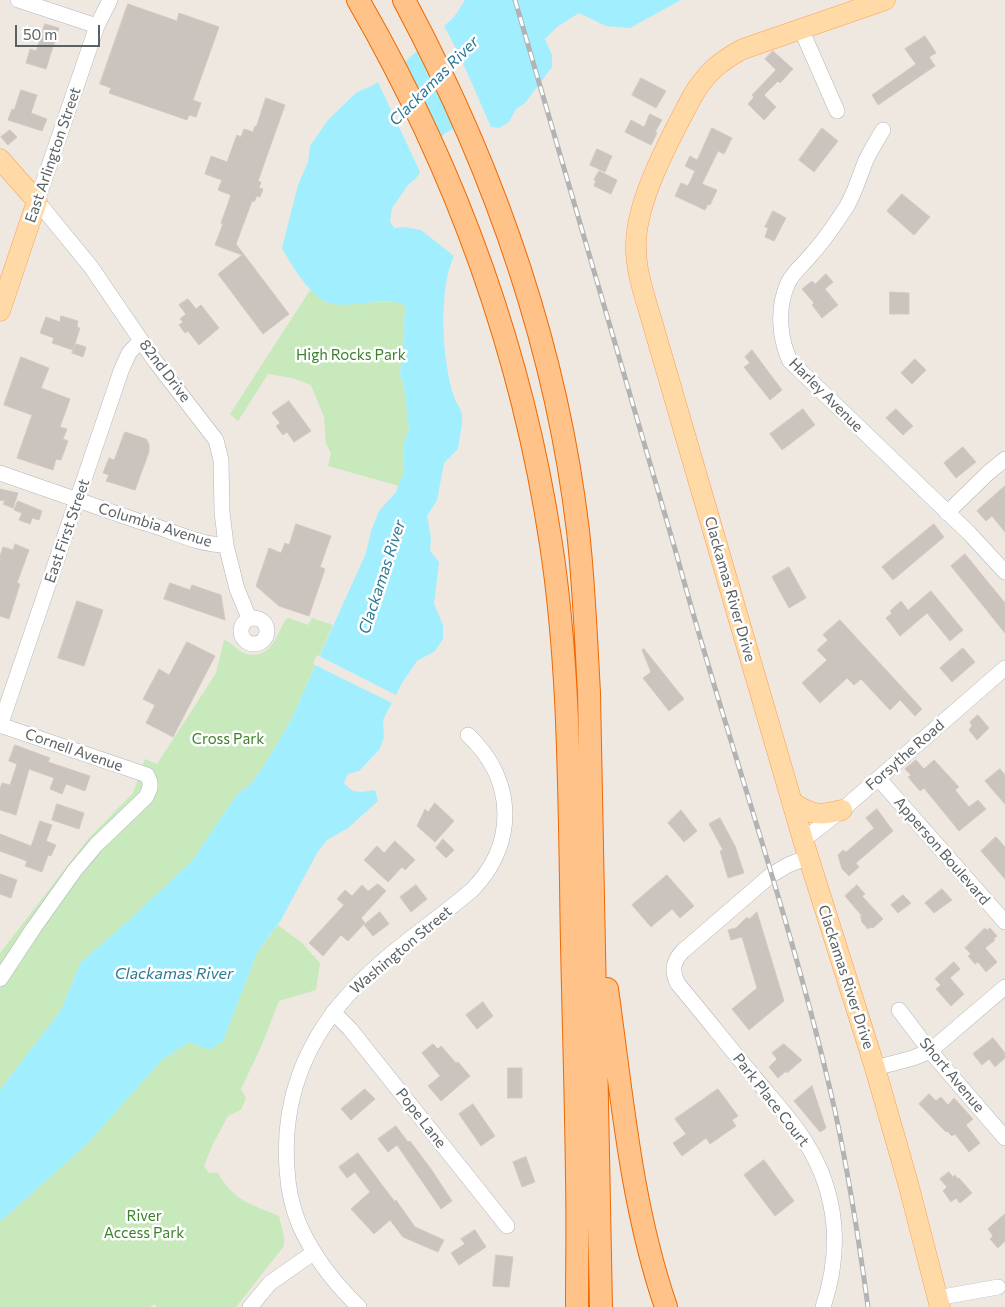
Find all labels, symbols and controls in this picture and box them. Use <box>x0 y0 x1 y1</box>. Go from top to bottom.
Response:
scale bar <box>18 15 102 47</box>
text: 50 m <box>23 25 57 43</box>
water label: Clackamas River <box>385 32 483 130</box>
street label: East Arlington Street <box>21 85 85 225</box>
street label: 82nd Drive <box>136 336 194 406</box>
park label: High Rocks Park <box>296 346 406 364</box>
street label: Harley Avenue <box>785 354 867 436</box>
street label: East First Street <box>41 477 93 585</box>
street label: Columbia Avenue <box>96 499 214 551</box>
street label: Clackamas River Drive <box>701 514 759 664</box>
water label: Clackamas River <box>355 518 409 636</box>
street label: Forsythe Road <box>862 716 948 794</box>
street label: Cornell Avenue <box>23 725 125 775</box>
park label: Cross Park <box>192 730 264 748</box>
street label: Apperson Boulevard <box>890 793 994 909</box>
street label: Washington Street <box>346 902 456 998</box>
street label: Clackamas River Drive <box>814 903 878 1051</box>
water label: Clackamas River <box>115 964 233 984</box>
street label: Short Avenue <box>916 1034 988 1116</box>
street label: Park Place Court <box>729 1050 813 1150</box>
street label: Pope Lane <box>392 1085 450 1151</box>
park label: River Access Park <box>104 1207 184 1242</box>

